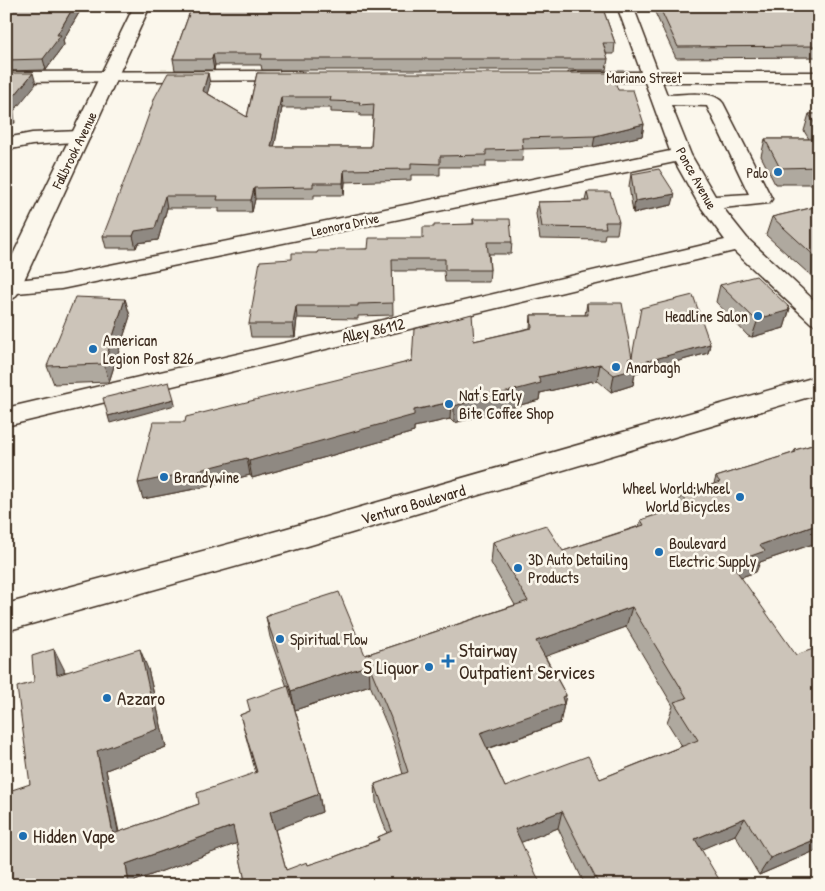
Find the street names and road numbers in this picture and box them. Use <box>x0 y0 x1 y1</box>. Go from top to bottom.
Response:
street label: Mariano Street <box>606 68 682 87</box>
street label: Fallbrook Avenue <box>47 108 101 193</box>
street label: Ponce Avenue <box>672 143 722 213</box>
street label: Leonora Drive <box>309 207 381 240</box>
street label: Alley 86112 <box>339 312 407 348</box>
street label: Ventura Boulevard <box>358 479 468 529</box>

